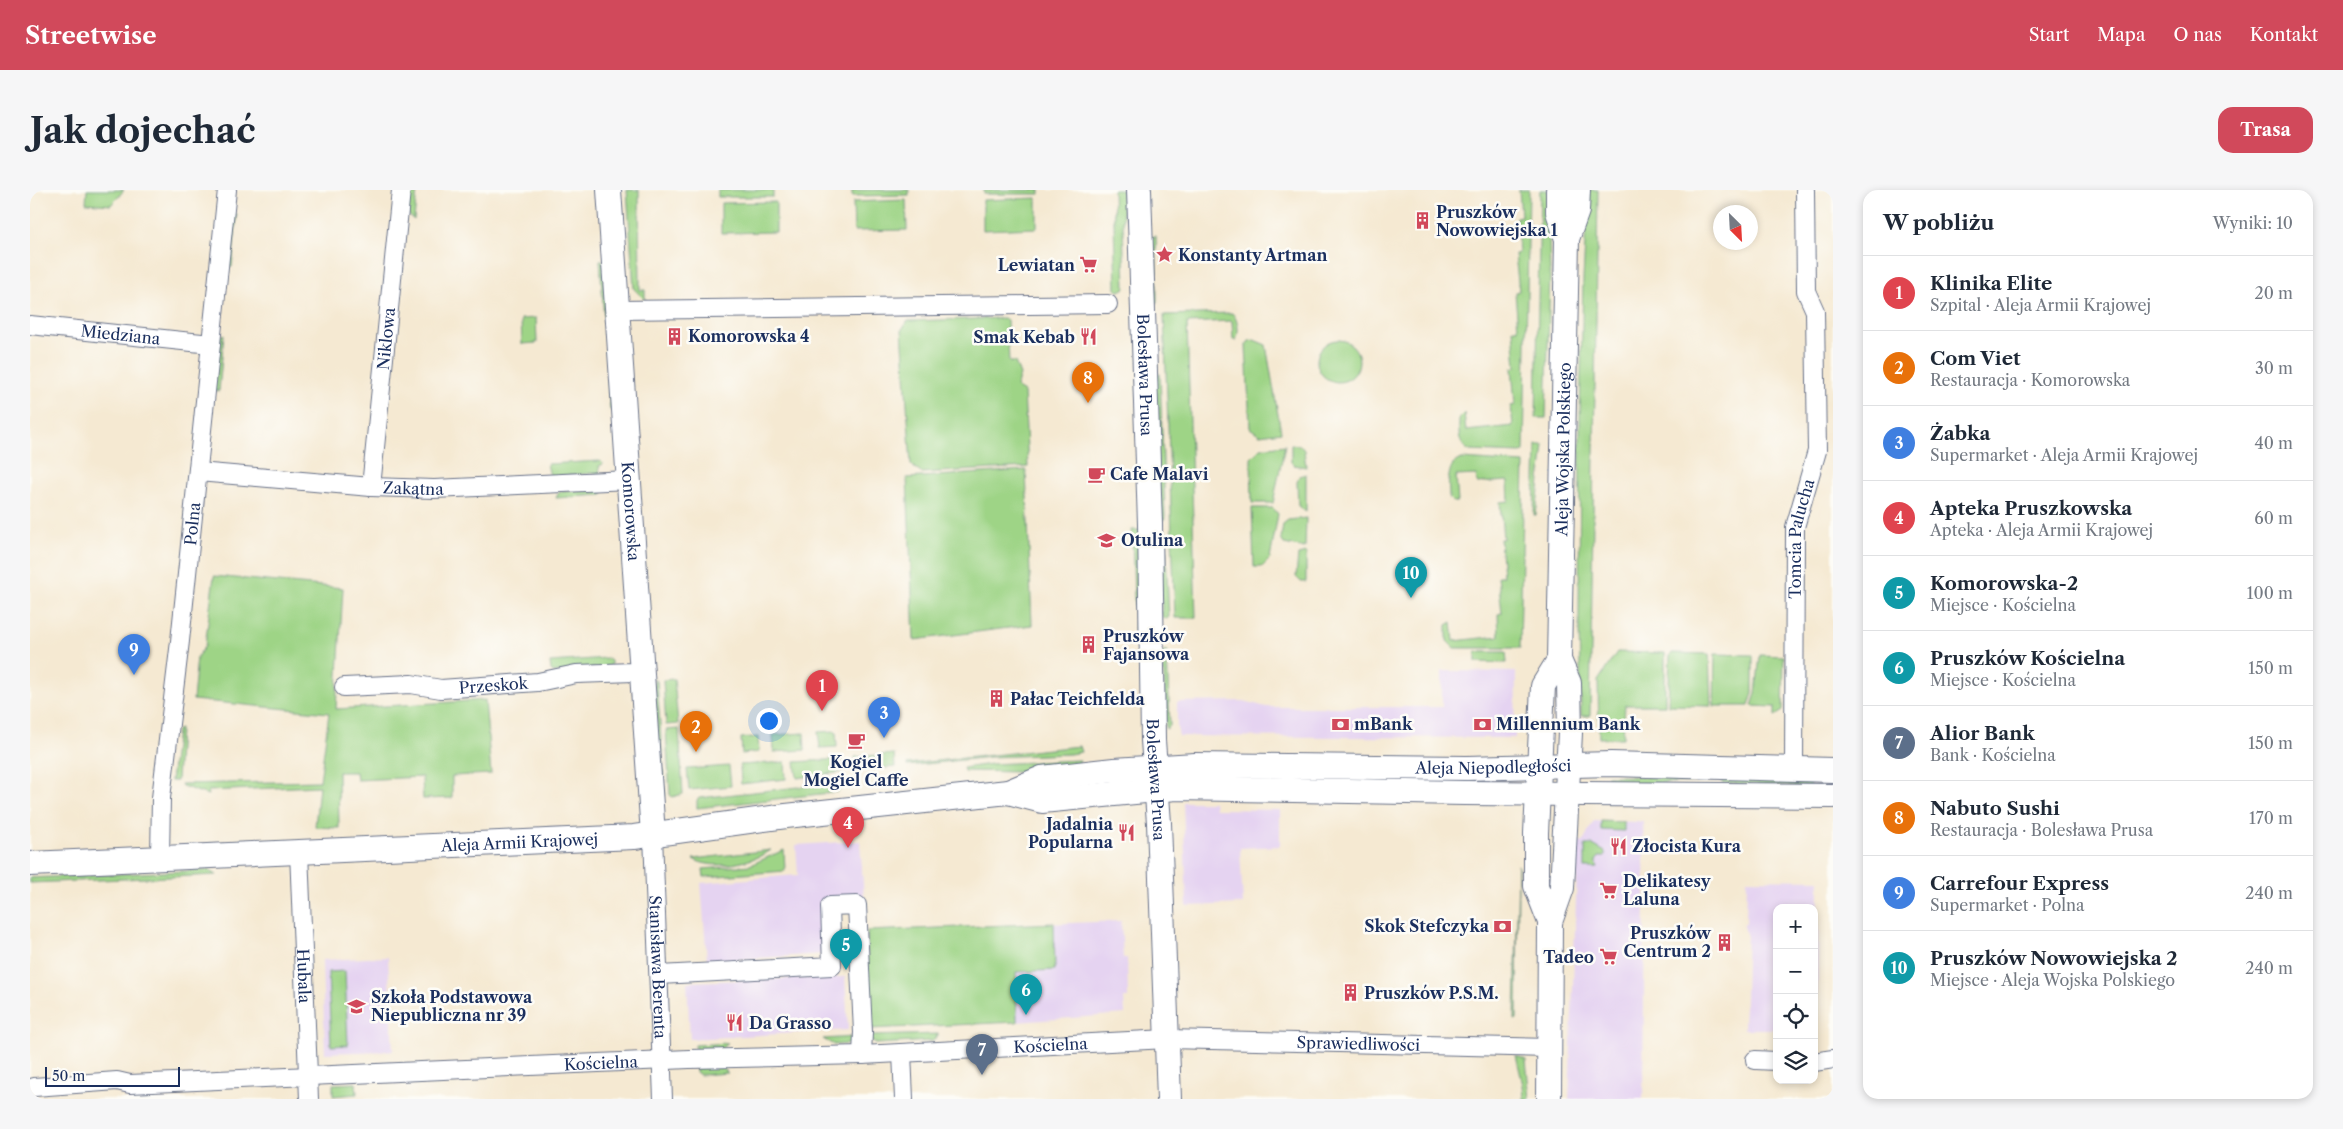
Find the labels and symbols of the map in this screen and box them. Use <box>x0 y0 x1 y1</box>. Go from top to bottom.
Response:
place label: Pruszków Nowowiejska 1 <box>1436 202 1559 240</box>
north arrow <box>1713 205 1758 250</box>
building icon: Pruszków Nowowiejska 1 <box>1412 211 1432 231</box>
place icon: Konstanty Artman <box>1154 245 1174 265</box>
place label: Konstanty Artman <box>1178 245 1327 265</box>
place label: Lewiatan <box>998 255 1075 275</box>
supermarket icon: Lewiatan <box>1079 255 1099 275</box>
street label: Niklowa <box>373 306 399 371</box>
street label: Bolesława Prusa <box>1133 313 1157 437</box>
street label: Miedziana <box>80 320 162 349</box>
building icon: Komorowska 4 <box>664 326 684 346</box>
place label: Komorowska 4 <box>688 326 810 346</box>
place label: Smak Kebab <box>973 327 1075 347</box>
restaurant icon: Smak Kebab <box>1079 327 1099 347</box>
pin: 8 <box>1072 362 1104 403</box>
street label: Aleja Wojska Polskiego <box>1551 362 1575 538</box>
street label: Komorowska <box>618 461 644 562</box>
cafe icon: Cafe Malavi <box>1086 464 1106 484</box>
place label: Cafe Malavi <box>1110 464 1209 484</box>
street label: Tomcia Palucha <box>1785 476 1819 599</box>
street label: Zakątna <box>383 477 445 499</box>
street label: Polna <box>180 501 204 546</box>
school or university icon: Otulina <box>1097 530 1117 550</box>
place label: Otulina <box>1121 530 1184 550</box>
pin: 10 <box>1395 557 1427 598</box>
place label: Pruszków Fajansowa <box>1103 626 1190 664</box>
pin: 9 <box>118 634 150 675</box>
building icon: Pruszków Fajansowa <box>1079 635 1099 655</box>
pin: 1 <box>806 670 838 711</box>
street label: Przeskok <box>458 673 529 698</box>
building icon: Pałac Teichfelda <box>986 689 1006 709</box>
place label: Pałac Teichfelda <box>1010 689 1146 709</box>
pin: 3 <box>868 697 900 738</box>
your location <box>756 708 782 734</box>
pin: 2 <box>680 711 712 752</box>
bank icon: mBank <box>1330 714 1350 734</box>
place label: mBank <box>1354 714 1413 734</box>
bank icon: Millennium Bank <box>1472 714 1492 734</box>
place label: Millennium Bank <box>1496 714 1641 734</box>
street label: Bolesława Prusa <box>1143 718 1170 842</box>
cafe icon: Kogiel Mogiel Caffe <box>846 730 866 750</box>
place label: Kogiel Mogiel Caffe <box>803 752 909 790</box>
street label: Aleja Niepodległości <box>1414 755 1572 778</box>
pin: 4 <box>832 807 864 848</box>
place label: Jadalnia Popularna <box>1028 814 1114 852</box>
restaurant icon: Jadalnia Popularna <box>1117 823 1137 843</box>
street label: Aleja Armii Krajowej <box>439 829 599 856</box>
restaurant icon: Złocista Kura <box>1608 836 1628 856</box>
place label: Złocista Kura <box>1632 836 1742 856</box>
place label: Delikatesy Laluna <box>1623 871 1712 909</box>
supermarket icon: Delikatesy Laluna <box>1599 880 1619 900</box>
street label: Stanisława Berenta <box>645 895 671 1040</box>
place label: Skok Stefczyka <box>1364 916 1490 936</box>
bank icon: Skok Stefczyka <box>1493 916 1513 936</box>
place label: Pruszków Centrum 2 <box>1623 923 1712 961</box>
pin: 5 <box>830 929 862 970</box>
building icon: Pruszków Centrum 2 <box>1715 932 1735 952</box>
place label: Tadeo <box>1543 947 1594 967</box>
supermarket icon: Tadeo <box>1598 947 1618 967</box>
street label: Hubala <box>293 948 315 1004</box>
pin: 6 <box>1010 974 1042 1015</box>
building icon: Pruszków P.S.M. <box>1340 983 1360 1003</box>
place label: Pruszków P.S.M. <box>1364 983 1499 1003</box>
place label: Szkoła Podstawowa Niepubliczna nr 39 <box>371 987 533 1025</box>
school or university icon: Szkoła Podstawowa Niepubliczna nr 39 <box>347 996 367 1016</box>
restaurant icon: Da Grasso <box>725 1013 745 1033</box>
place label: Da Grasso <box>749 1013 831 1033</box>
street label: Sprawiedliwości <box>1296 1032 1420 1055</box>
street label: Kościelna <box>1013 1033 1089 1057</box>
pin: 7 <box>966 1034 998 1075</box>
street label: Kościelna <box>563 1051 639 1075</box>
scale bar <box>45 1064 180 1087</box>

